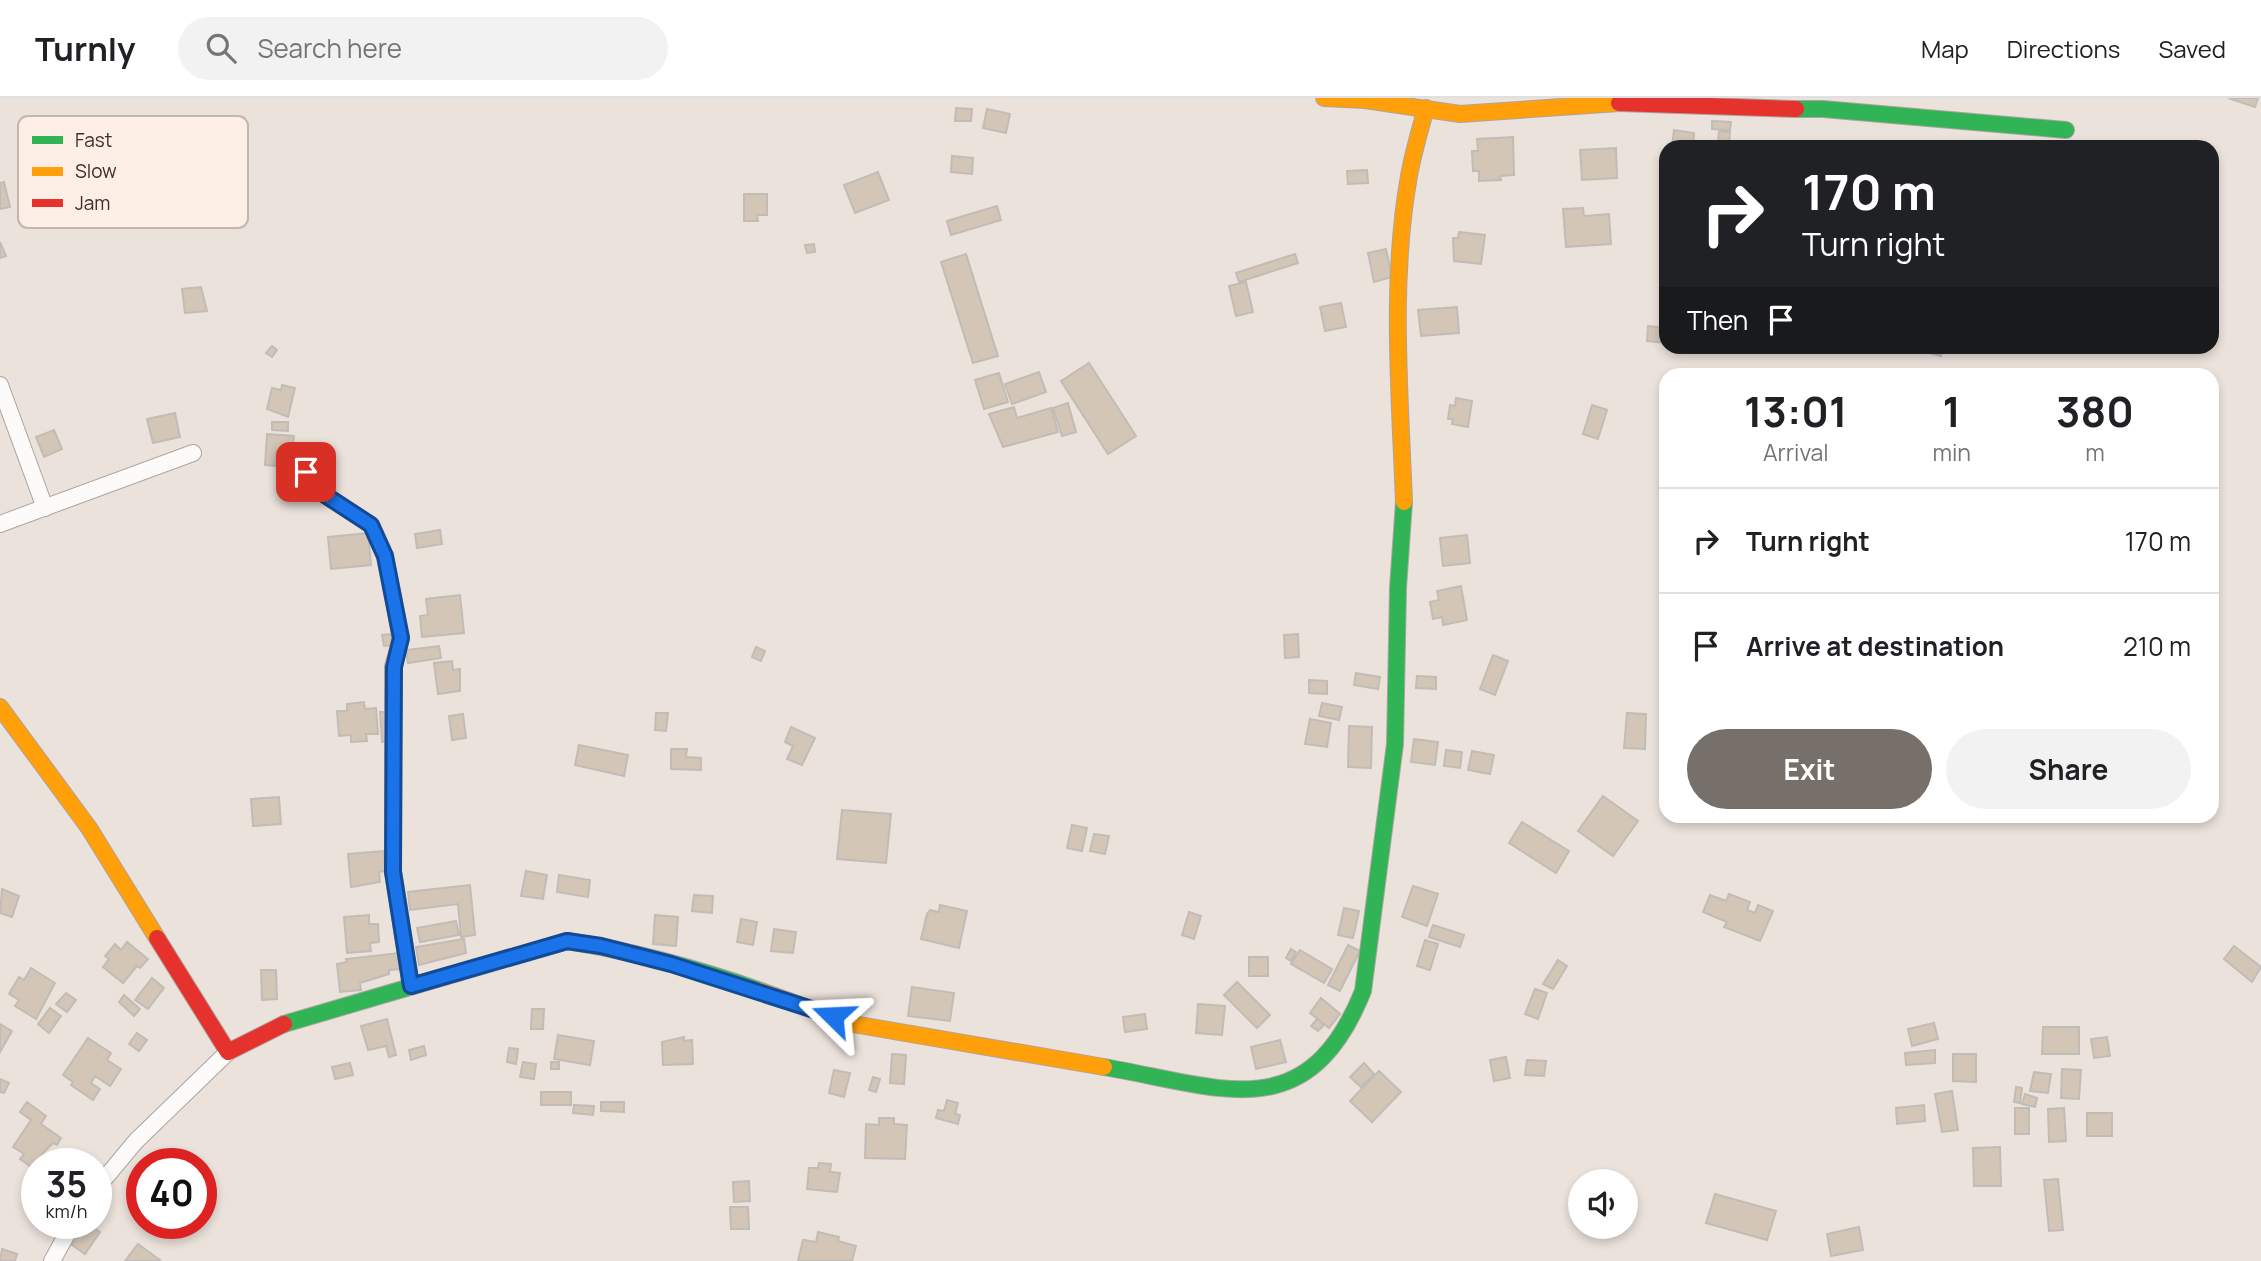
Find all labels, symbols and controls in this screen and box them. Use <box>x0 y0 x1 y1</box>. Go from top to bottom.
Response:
search box <box>178 17 668 80</box>
text: Turnly <box>35 26 136 71</box>
icon: search <box>202 29 240 67</box>
text: Search here <box>258 30 402 66</box>
text: Map <box>1921 32 1969 65</box>
text: Directions <box>2007 32 2120 65</box>
text: Saved <box>2158 32 2226 65</box>
legend <box>18 116 248 228</box>
text: Fast <box>75 127 112 153</box>
text: Slow <box>75 158 117 184</box>
text: 170 m <box>1802 158 1936 225</box>
icon: right <box>1687 168 1778 259</box>
text: Jam <box>75 190 110 216</box>
text: Turn right <box>1802 222 1945 266</box>
icon: arrive <box>1762 301 1800 339</box>
text: Then <box>1687 302 1748 338</box>
text: 13:01 <box>1744 382 1847 440</box>
text: 1 <box>1943 382 1961 440</box>
text: 380 <box>2056 382 2134 440</box>
text: Arrival <box>1763 436 1829 468</box>
text: min <box>1932 436 1971 468</box>
text: m <box>2085 436 2105 468</box>
pin <box>276 442 336 502</box>
icon: arrive <box>287 453 325 491</box>
icon: right <box>1687 522 1725 560</box>
text: Turn right <box>1746 523 1870 559</box>
text: 170 m <box>2125 523 2191 559</box>
icon: arrive <box>1687 627 1725 665</box>
text: Arrive at destination <box>1746 628 2004 664</box>
text: 210 m <box>2123 628 2191 664</box>
button: Exit <box>1687 729 1932 809</box>
button: Share <box>1946 729 2191 809</box>
position arrow <box>796 979 870 1053</box>
speed limit sign: 40 <box>126 1148 217 1239</box>
text: 35 <box>46 1160 87 1208</box>
map controls <box>1568 1169 1638 1239</box>
button: sound <box>1568 1169 1638 1239</box>
text: km/h <box>46 1199 87 1223</box>

